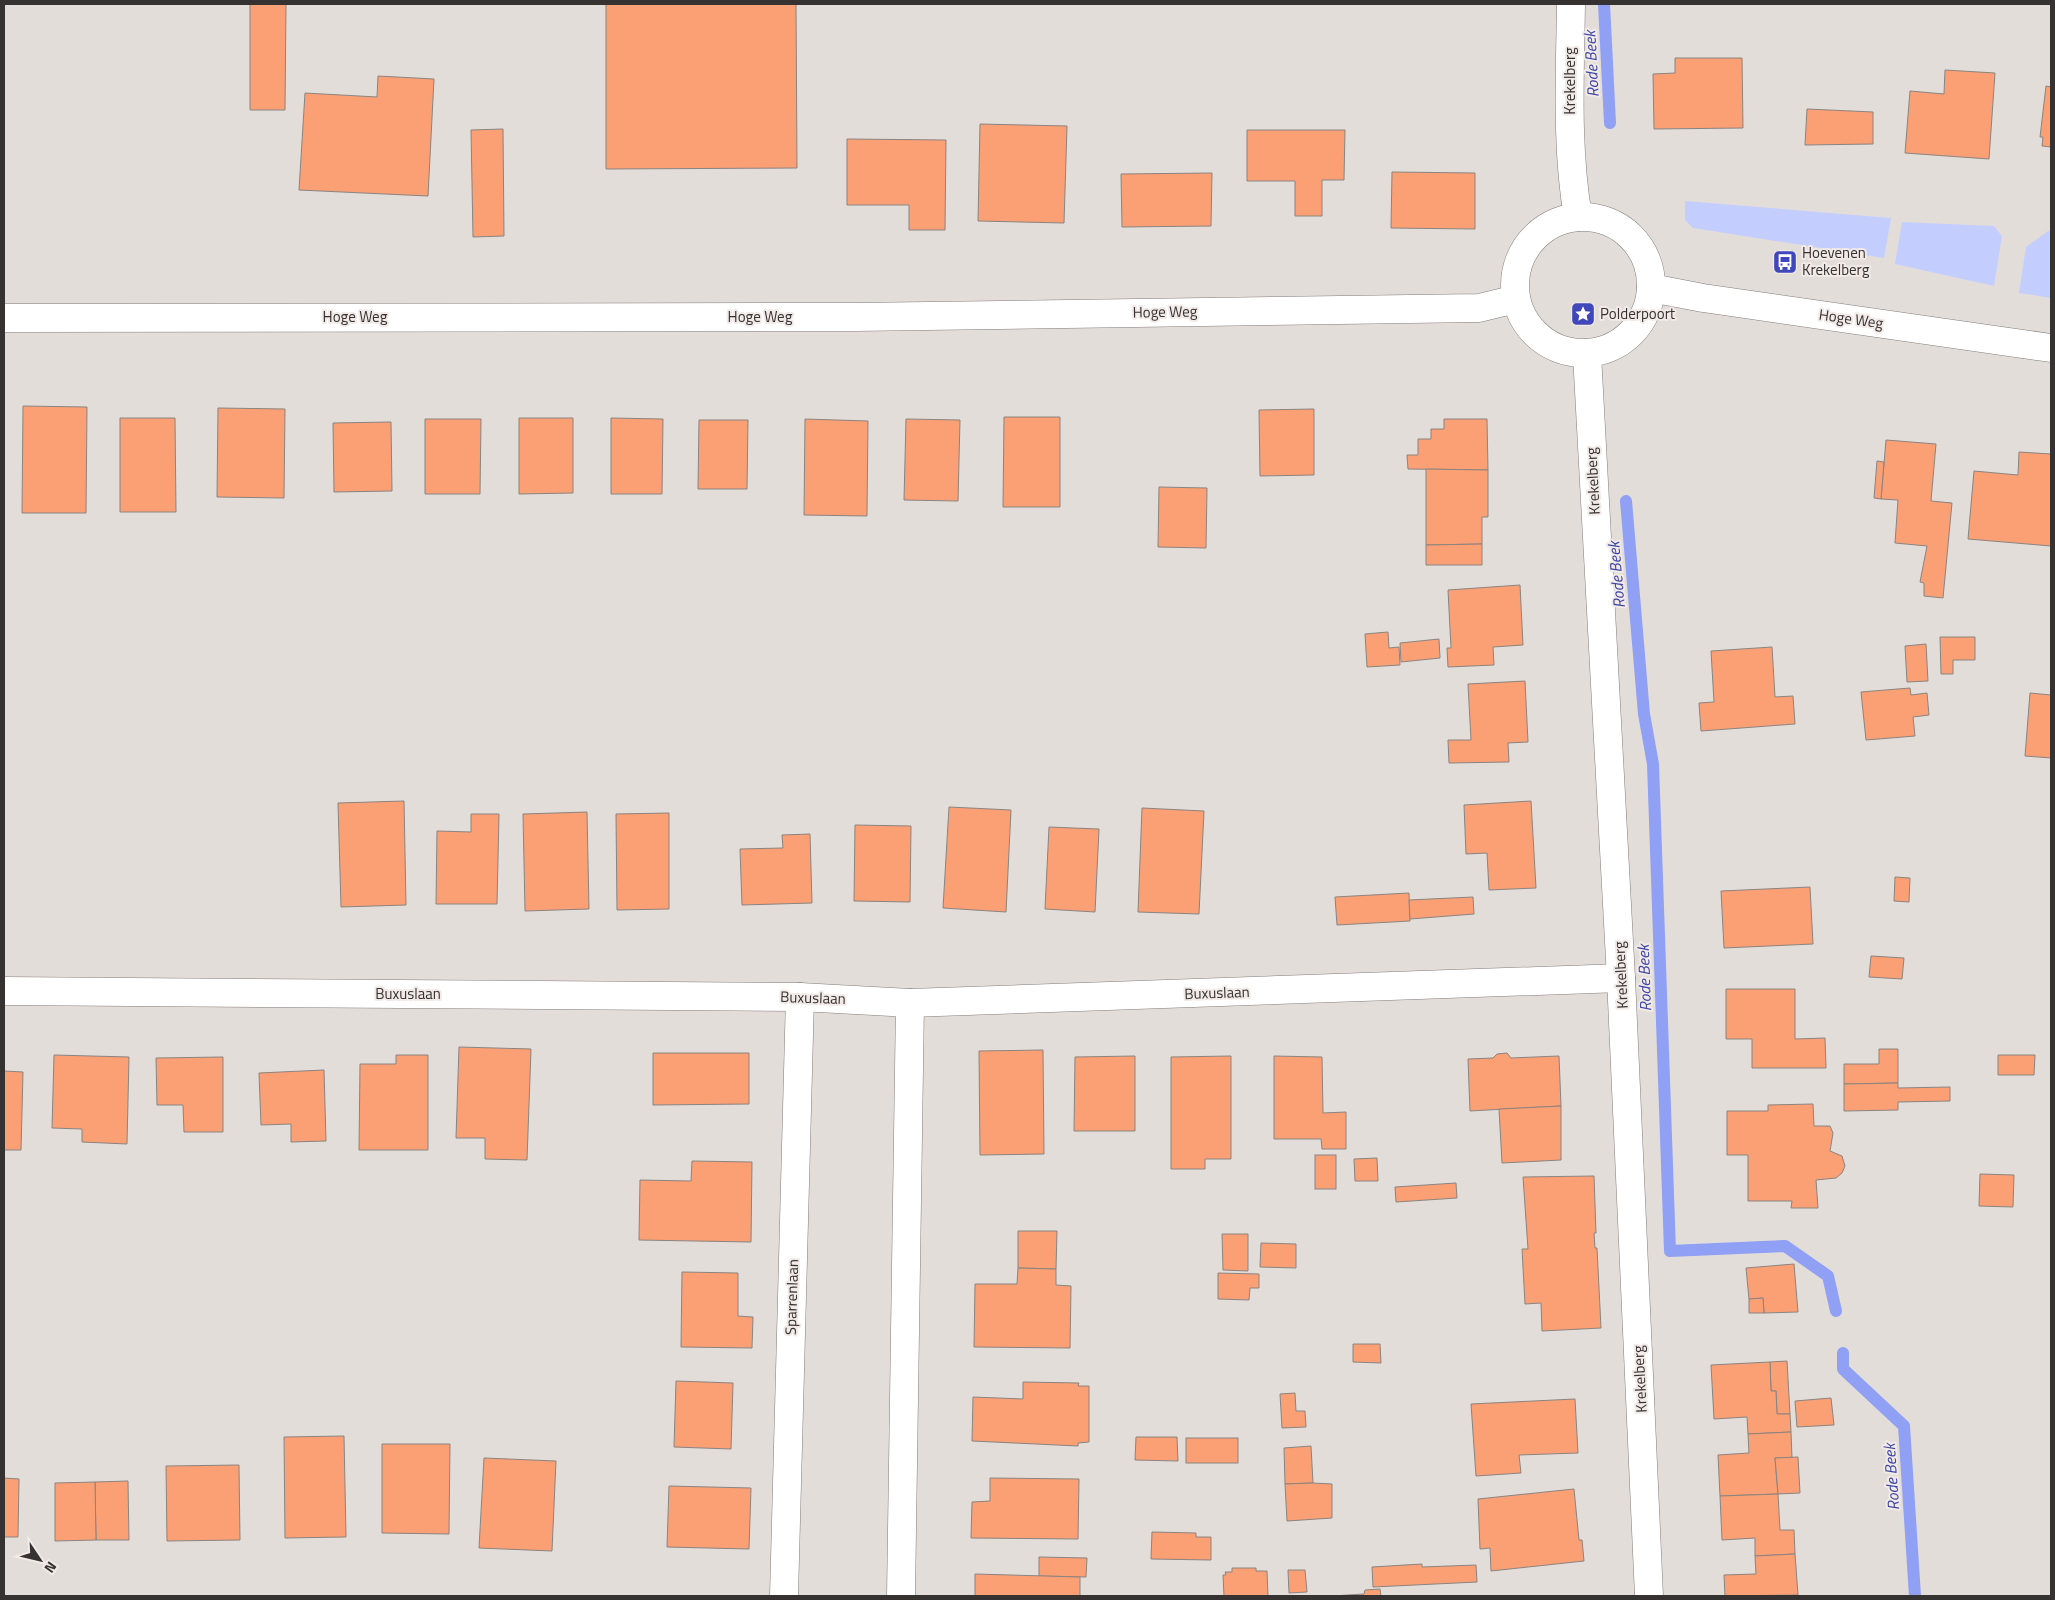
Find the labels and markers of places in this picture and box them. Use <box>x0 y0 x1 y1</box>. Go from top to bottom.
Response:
place label: Hoevenen Krekelberg <box>1802 241 1870 281</box>
bus stop icon: Hoevenen Krekelberg <box>1772 249 1798 275</box>
place icon: Polderpoort <box>1570 301 1596 327</box>
place label: Polderpoort <box>1600 302 1676 325</box>

